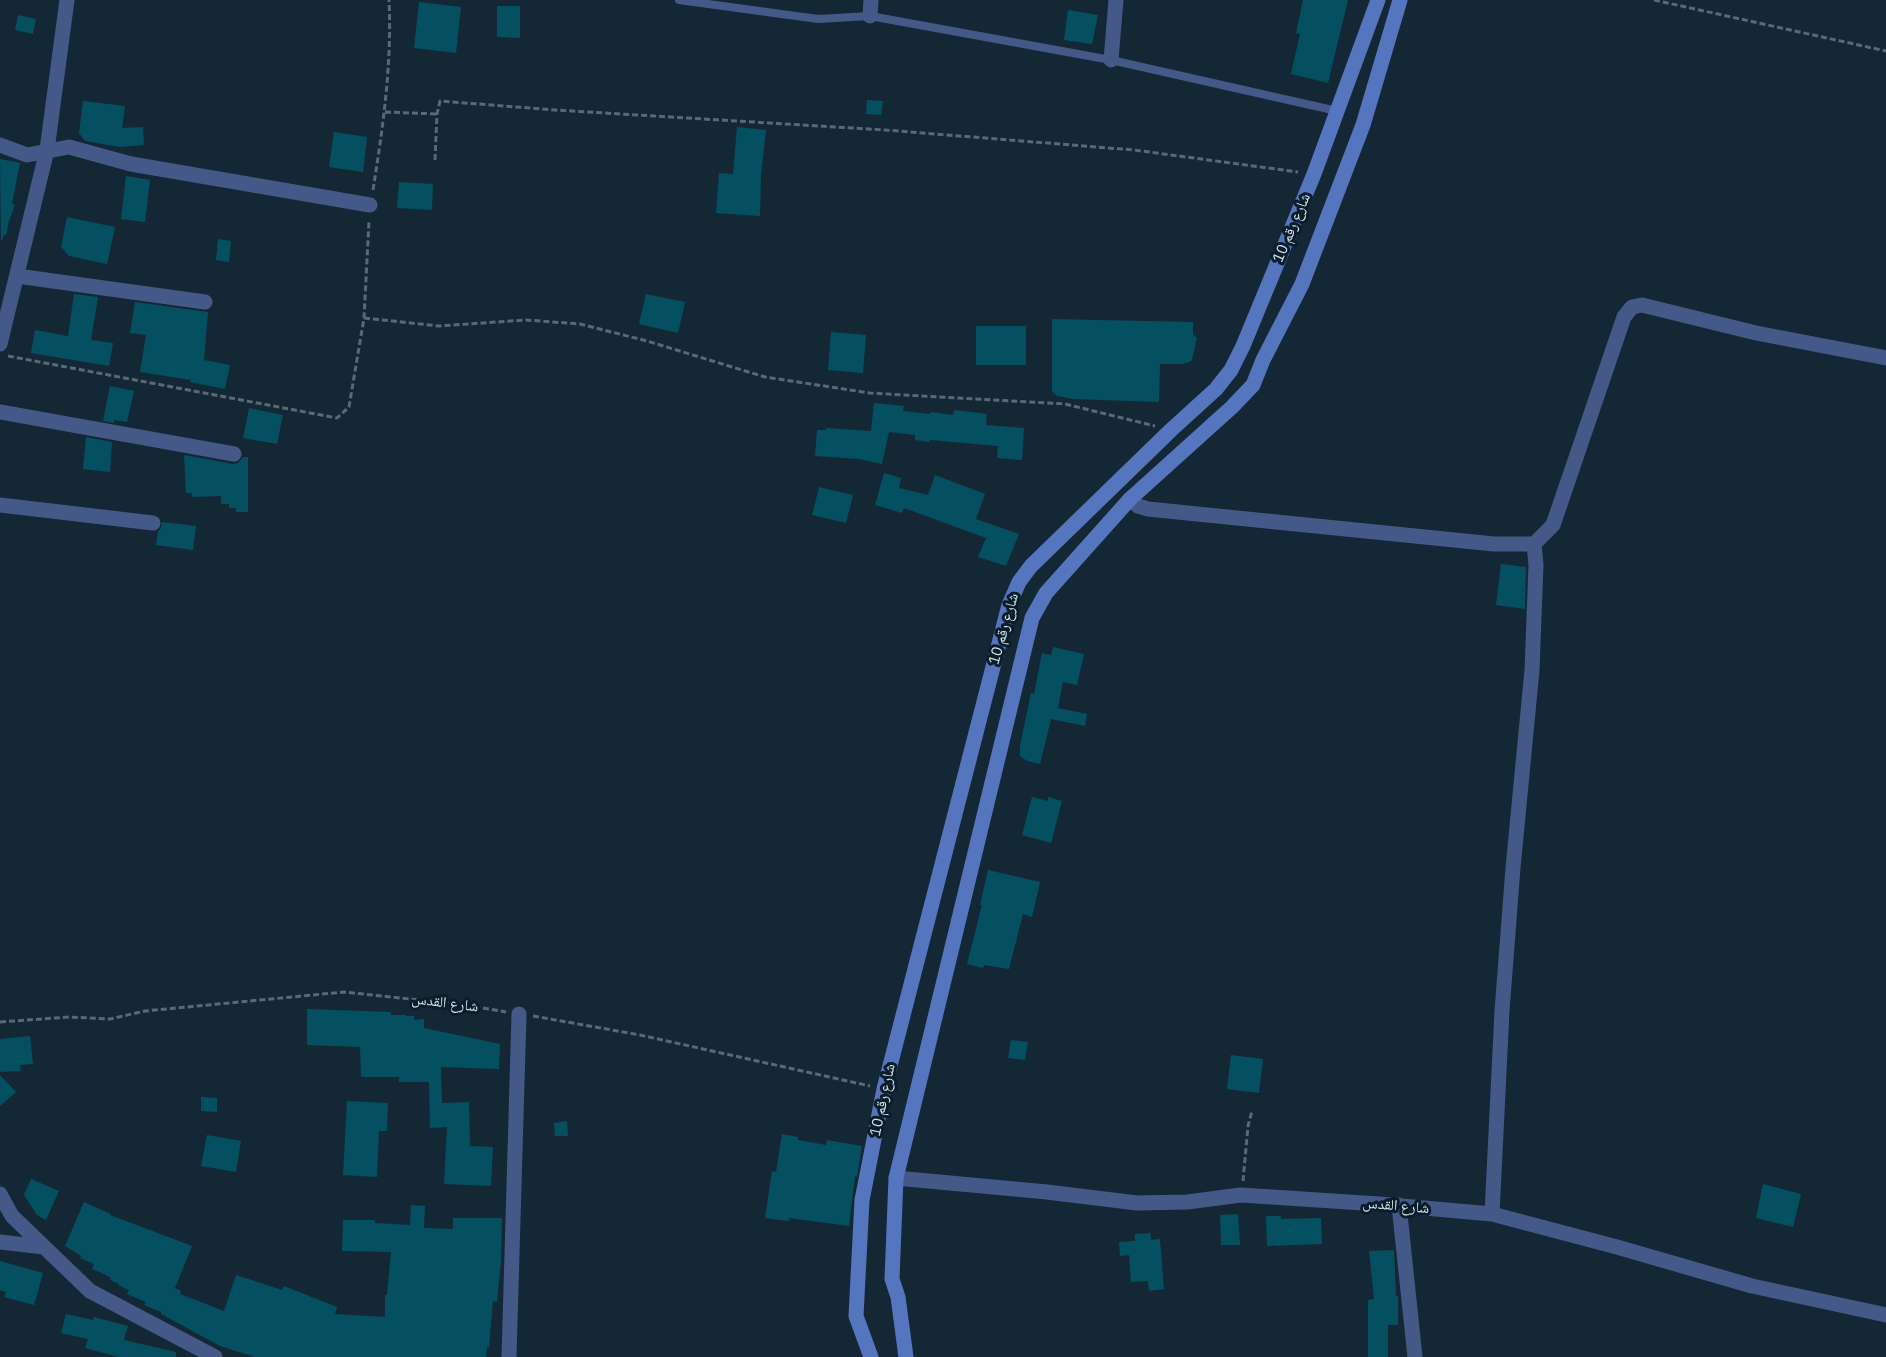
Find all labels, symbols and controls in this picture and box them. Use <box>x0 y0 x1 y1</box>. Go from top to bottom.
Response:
street label: شارع رقم 10 <box>1269 191 1315 265</box>
street label: شارع رقم 10 <box>985 591 1023 667</box>
street label: شارع القدس <box>411 990 479 1016</box>
street label: شارع رقم 10 <box>867 1062 899 1138</box>
street label: شارع القدس <box>1362 1194 1430 1218</box>

